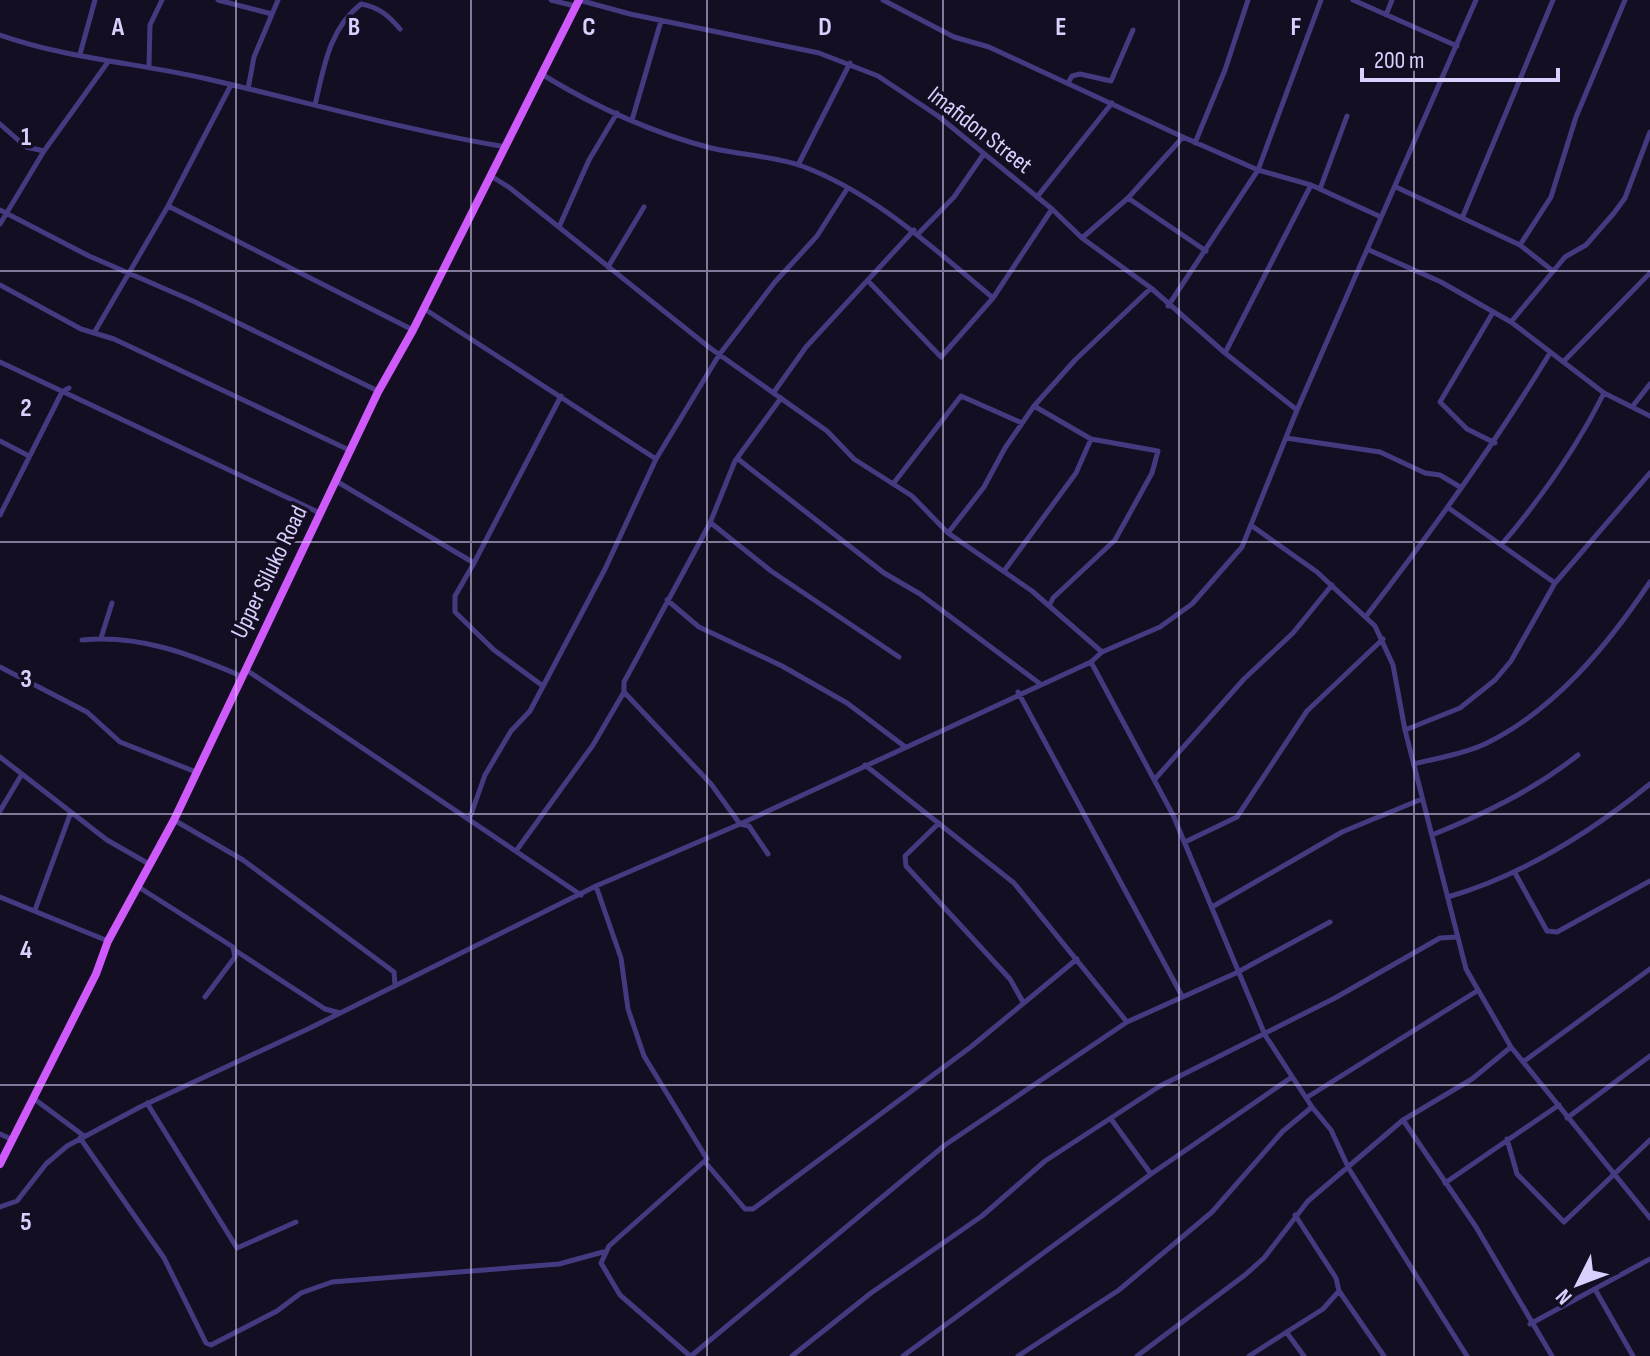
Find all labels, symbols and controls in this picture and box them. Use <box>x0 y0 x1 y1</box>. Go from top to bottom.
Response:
text: A <box>111 12 125 43</box>
text: B <box>348 12 360 43</box>
text: C <box>582 12 596 43</box>
text: D <box>818 12 832 43</box>
text: E <box>1055 12 1067 43</box>
text: F <box>1291 12 1302 43</box>
scale bar <box>1362 32 1558 82</box>
text: 200 m <box>1374 46 1425 75</box>
street label: Imafidon Street <box>922 80 1038 180</box>
text: 1 <box>21 122 31 153</box>
text: 2 <box>20 393 32 424</box>
street label: Upper Siluko Road <box>224 501 314 643</box>
text: 3 <box>20 664 32 695</box>
text: 4 <box>20 935 32 966</box>
text: 5 <box>20 1207 32 1238</box>
north arrow <box>1538 1244 1618 1324</box>
text: N <box>1550 1283 1578 1310</box>

